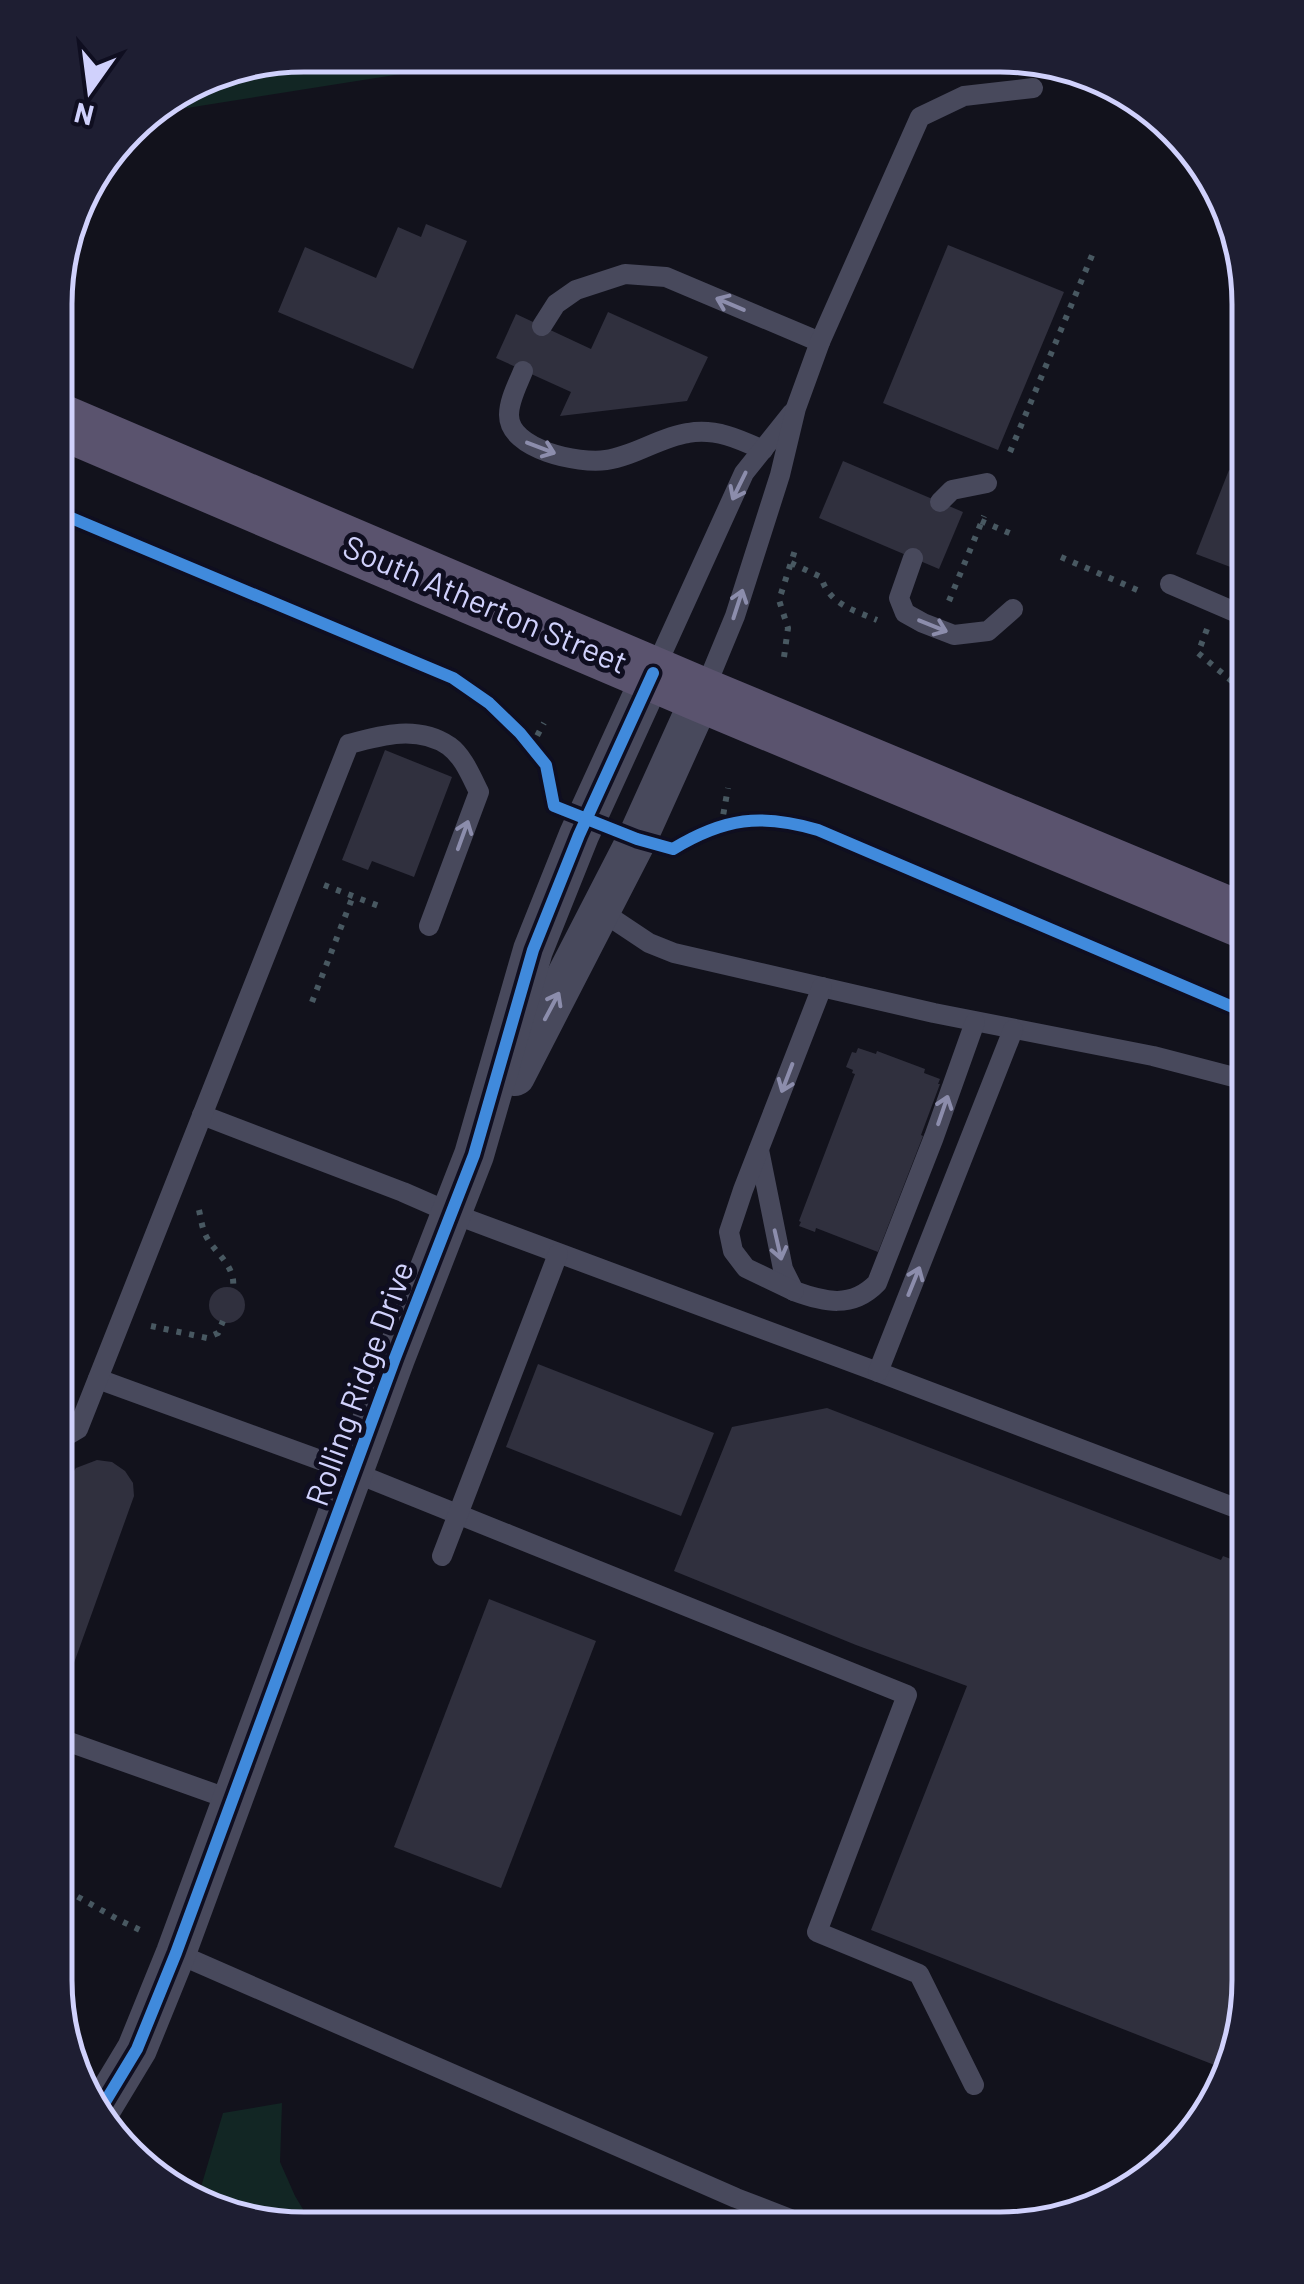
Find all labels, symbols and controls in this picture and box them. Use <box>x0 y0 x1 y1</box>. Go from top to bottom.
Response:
north arrow <box>40 40 140 140</box>
text: N <box>71 96 97 134</box>
one-way arrow <box>715 293 746 311</box>
one-way arrow <box>526 441 556 459</box>
one-way arrow <box>728 470 747 500</box>
street label: South Atherton Street <box>338 526 634 680</box>
one-way arrow <box>731 589 749 621</box>
one-way arrow <box>917 619 948 637</box>
one-way arrow <box>455 820 473 851</box>
one-way arrow <box>542 992 562 1022</box>
one-way arrow <box>776 1062 794 1093</box>
one-way arrow <box>935 1095 953 1126</box>
one-way arrow <box>770 1228 788 1260</box>
street label: Rolling Ridge Drive <box>296 1255 420 1511</box>
one-way arrow <box>907 1266 925 1297</box>

